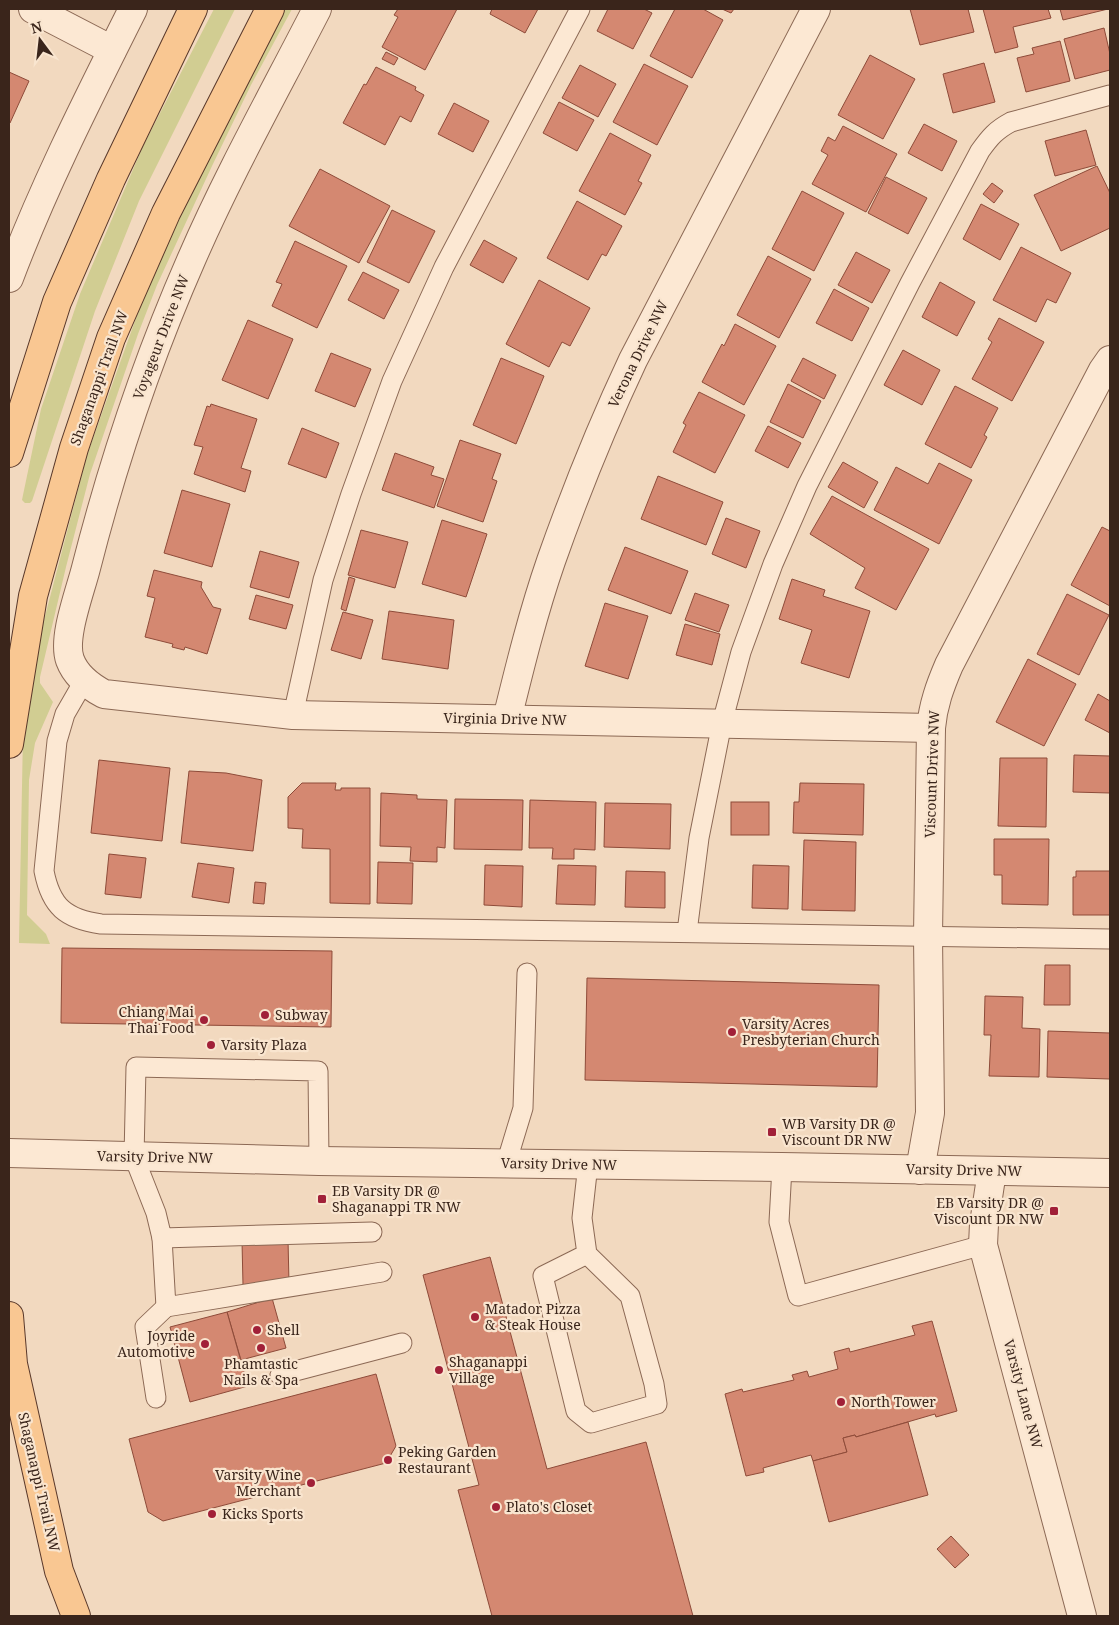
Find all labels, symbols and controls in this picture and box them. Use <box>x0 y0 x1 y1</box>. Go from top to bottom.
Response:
north arrow <box>15 15 65 65</box>
text: N <box>29 16 44 38</box>
street label: Voyageur Drive NW <box>128 271 193 402</box>
street label: Verona Drive NW <box>603 297 672 411</box>
street label: Shaganappi Trail NW <box>65 307 132 448</box>
street label: Virginia Drive NW <box>443 708 567 729</box>
street label: Viscount Drive NW <box>920 710 943 838</box>
place label: Chiang Mai Thai Food <box>118 1002 195 1037</box>
place label: Subway <box>275 1005 328 1024</box>
marker: Subway <box>259 1009 271 1021</box>
marker: Chiang Mai Thai Food <box>198 1014 210 1026</box>
place label: Varsity Acres Presbyterian Church <box>742 1014 880 1049</box>
marker: Varsity Acres Presbyterian Church <box>726 1026 738 1038</box>
place label: Varsity Plaza <box>221 1035 307 1054</box>
marker: Varsity Plaza <box>205 1039 217 1051</box>
place label: WB Varsity DR @ Viscount DR NW <box>782 1114 896 1149</box>
marker: WB Varsity DR @ Viscount DR NW <box>766 1126 778 1138</box>
street label: Varsity Drive NW <box>97 1146 214 1167</box>
street label: Varsity Drive NW <box>501 1153 618 1174</box>
street label: Varsity Drive NW <box>906 1159 1023 1180</box>
place label: EB Varsity DR @ Shaganappi TR NW <box>332 1181 461 1216</box>
marker: EB Varsity DR @ Shaganappi TR NW <box>316 1193 328 1205</box>
place label: EB Varsity DR @ Viscount DR NW <box>934 1193 1044 1228</box>
marker: EB Varsity DR @ Viscount DR NW <box>1048 1205 1060 1217</box>
place label: Matador Pizza & Steak House <box>485 1299 581 1334</box>
marker: Matador Pizza & Steak House <box>469 1311 481 1323</box>
place label: Shell <box>267 1320 300 1339</box>
marker: Shell <box>251 1324 263 1336</box>
place label: Joyride Automotive <box>117 1326 195 1361</box>
street label: Varsity Lane NW <box>1000 1337 1047 1451</box>
marker: Joyride Automotive <box>199 1338 211 1350</box>
marker: Phamtastic Nails & Spa <box>255 1342 267 1354</box>
place label: Shaganappi Village <box>449 1352 528 1387</box>
place label: Phamtastic Nails & Spa <box>223 1354 299 1389</box>
marker: Shaganappi Village <box>433 1364 445 1376</box>
place label: North Tower <box>851 1392 936 1411</box>
marker: North Tower <box>835 1396 847 1408</box>
street label: Shaganappi Trail NW <box>14 1410 65 1554</box>
place label: Peking Garden Restaurant <box>398 1442 496 1477</box>
marker: Peking Garden Restaurant <box>382 1454 394 1466</box>
place label: Varsity Wine Merchant <box>215 1465 301 1500</box>
marker: Varsity Wine Merchant <box>305 1477 317 1489</box>
place label: Plato's Closet <box>506 1497 593 1516</box>
marker: Plato's Closet <box>490 1501 502 1513</box>
place label: Kicks Sports <box>222 1504 303 1523</box>
marker: Kicks Sports <box>206 1508 218 1520</box>

